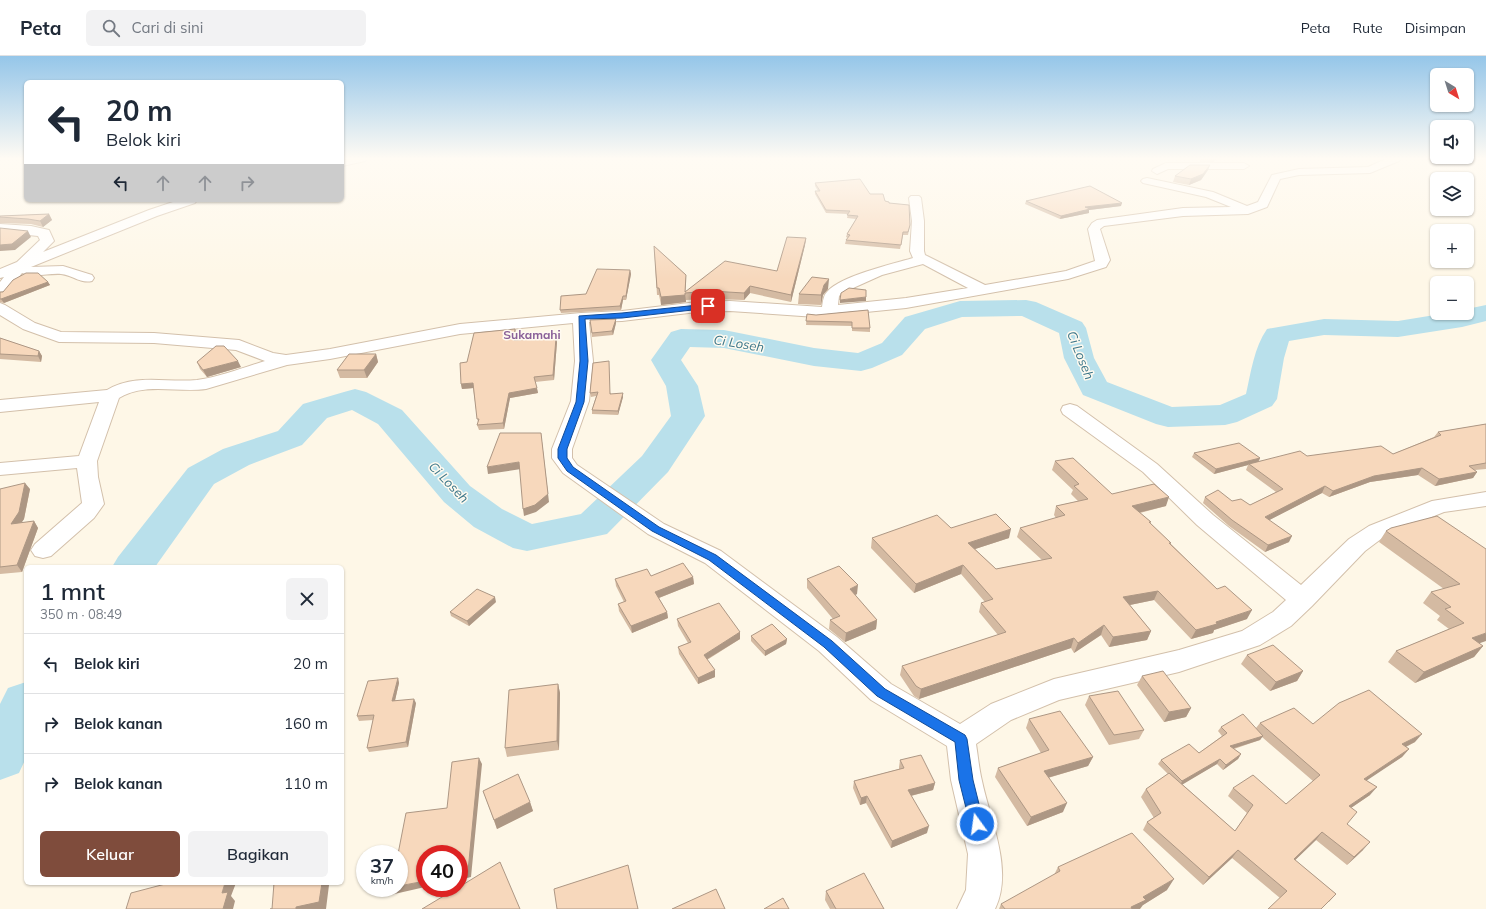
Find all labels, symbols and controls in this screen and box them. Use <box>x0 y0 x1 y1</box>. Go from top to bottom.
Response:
search box <box>86 10 366 46</box>
text: Peta <box>20 16 62 40</box>
icon: search <box>100 17 122 39</box>
text: Cari di sini <box>132 18 203 37</box>
text: Peta <box>1301 19 1330 37</box>
text: Rute <box>1352 19 1383 37</box>
text: Disimpan <box>1405 19 1466 37</box>
north arrow <box>1430 68 1474 112</box>
map controls <box>1430 68 1474 320</box>
text: 20 m <box>106 93 172 128</box>
icon: left <box>40 96 92 148</box>
button: sound <box>1430 120 1474 164</box>
text: Belok kiri <box>106 128 181 151</box>
icon: left <box>110 172 132 194</box>
icon: ahead <box>152 172 174 194</box>
icon: ahead <box>194 172 216 194</box>
icon: right <box>236 172 258 194</box>
button: layers <box>1430 172 1474 216</box>
button: + <box>1430 224 1474 268</box>
button: − <box>1430 276 1474 320</box>
pin <box>691 289 725 323</box>
icon: arrive <box>697 295 719 317</box>
district label: Sukamahi <box>503 327 561 342</box>
water label: Ci Loseh <box>1064 328 1098 382</box>
water label: Ci Loseh <box>713 331 765 355</box>
water label: Ci Loseh <box>426 458 472 506</box>
text: 1 mnt <box>40 576 105 606</box>
button: close <box>286 578 328 620</box>
text: 350 m · 08:49 <box>40 606 122 622</box>
icon: left <box>40 653 62 675</box>
text: Belok kiri <box>74 654 140 673</box>
text: 20 m <box>293 654 328 673</box>
icon: right <box>40 713 62 735</box>
text: Belok kanan <box>74 714 163 733</box>
text: 160 m <box>284 714 328 733</box>
icon: right <box>40 773 62 795</box>
text: Belok kanan <box>74 774 163 793</box>
text: 110 m <box>284 774 328 793</box>
position arrow <box>956 803 998 845</box>
button: Keluar <box>40 831 180 877</box>
button: Bagikan <box>188 831 328 877</box>
speed limit sign: 40 <box>416 845 468 897</box>
text: 37 <box>370 853 394 878</box>
text: km/h <box>371 874 393 887</box>

